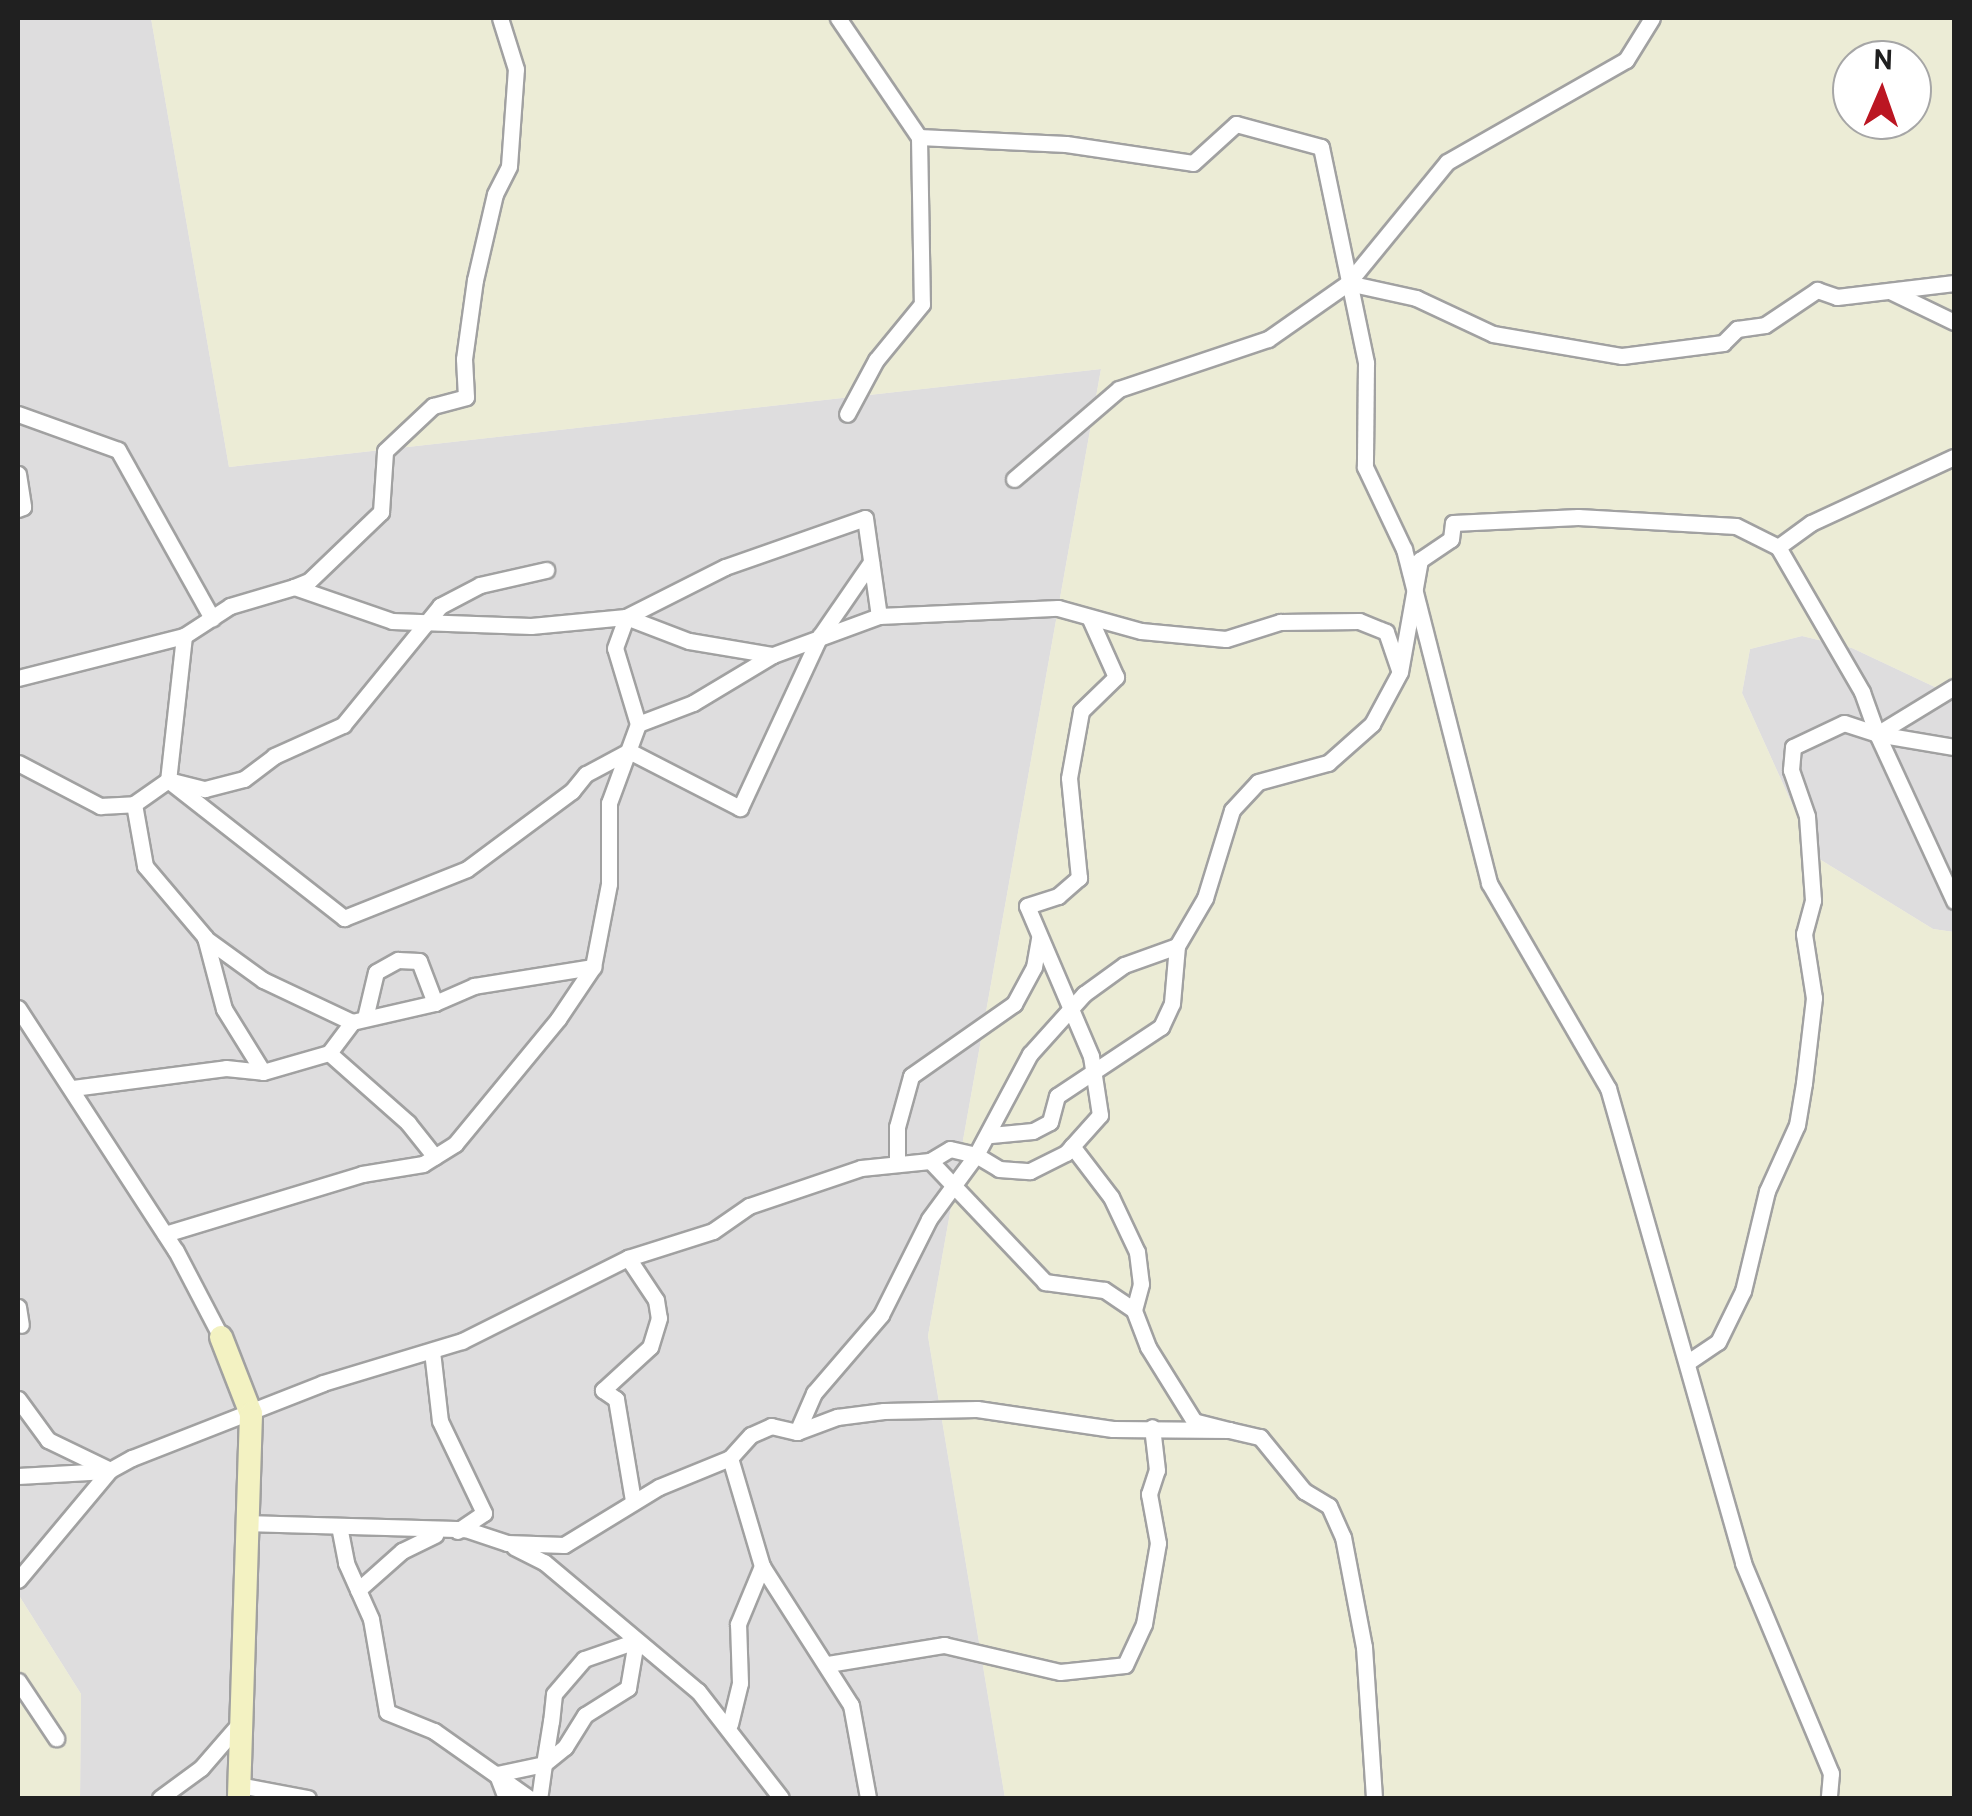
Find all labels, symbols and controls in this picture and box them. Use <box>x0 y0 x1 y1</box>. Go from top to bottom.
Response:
north arrow <box>1832 40 1932 140</box>
text: N <box>1872 44 1894 80</box>

